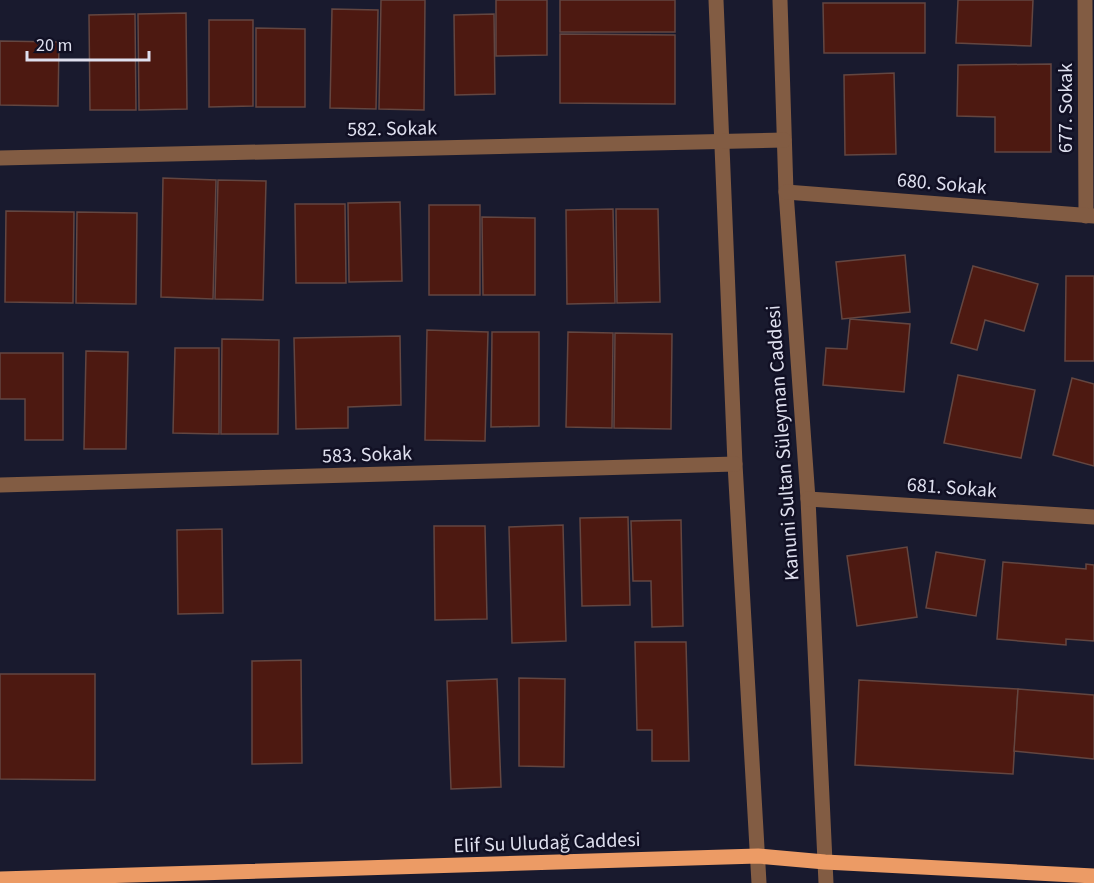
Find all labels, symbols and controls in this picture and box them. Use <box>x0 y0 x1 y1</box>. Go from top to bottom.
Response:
scale bar <box>27 24 148 62</box>
text: 20 m <box>36 33 72 58</box>
street label: 677. Sokak <box>1052 63 1080 153</box>
street label: 582. Sokak <box>347 114 437 144</box>
street label: 680. Sokak <box>896 166 988 202</box>
street label: Kanuni Sultan Süleyman Caddesi <box>759 304 807 582</box>
street label: 583. Sokak <box>322 439 413 471</box>
street label: 681. Sokak <box>906 471 998 505</box>
street label: Elif Su Uludağ Caddesi <box>453 826 641 860</box>

